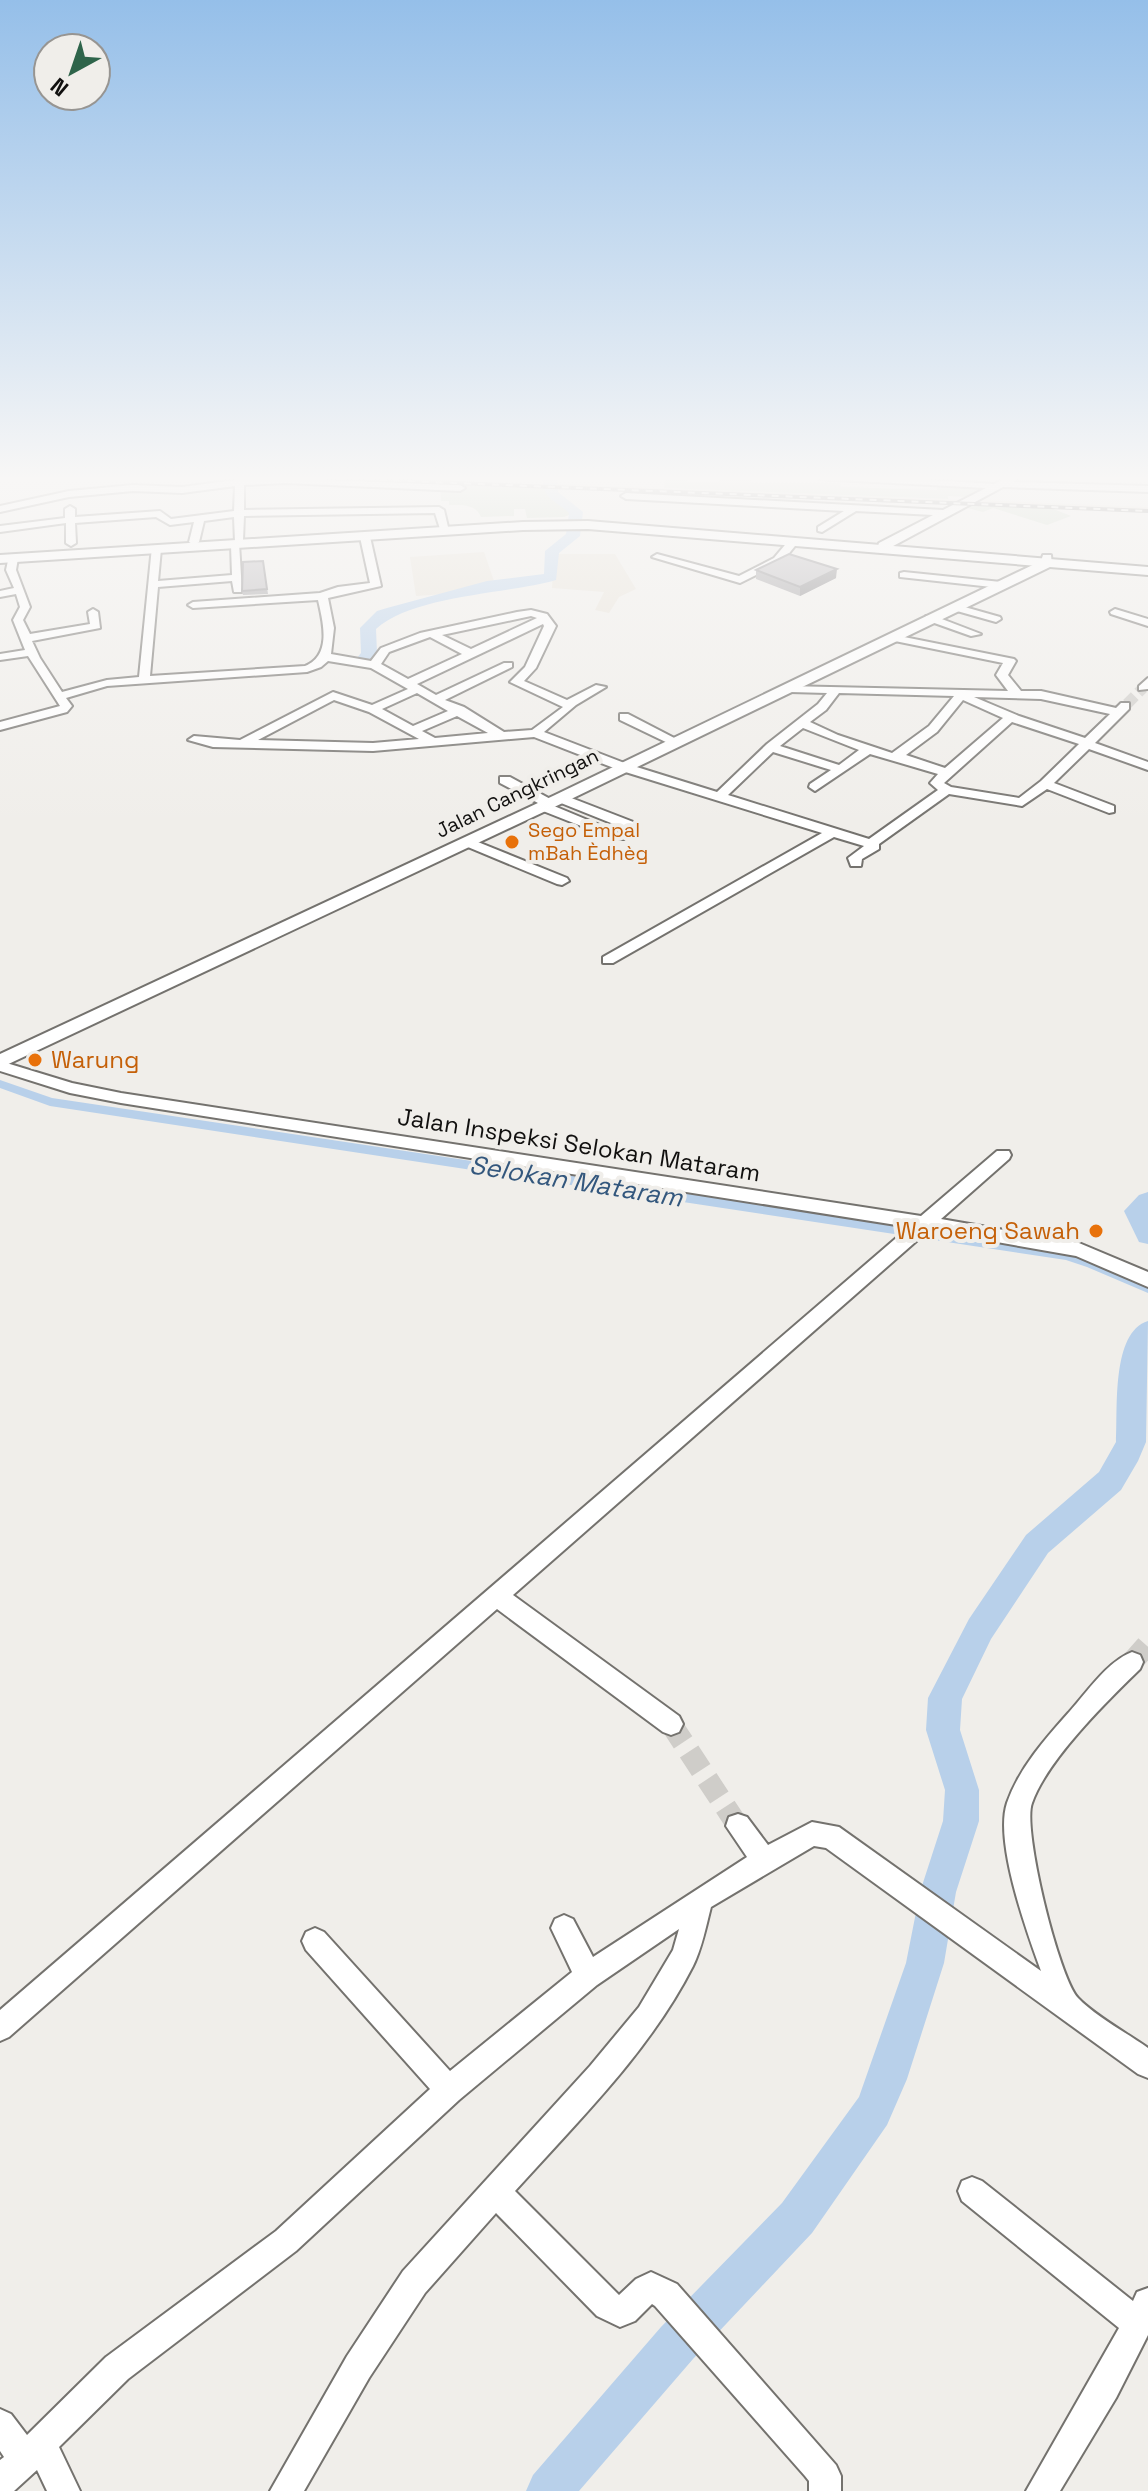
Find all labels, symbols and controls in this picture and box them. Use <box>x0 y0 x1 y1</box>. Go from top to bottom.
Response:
north arrow <box>32 32 112 112</box>
text: N <box>44 72 74 103</box>
street label: Jalan Cangkringan <box>431 742 603 844</box>
place label: Sego Empal mBah Èdhèg <box>528 817 648 866</box>
marker: Sego Empal mBah Èdhèg <box>503 833 521 851</box>
place label: Warung <box>51 1044 139 1075</box>
marker: Warung <box>26 1051 44 1069</box>
street label: Jalan Inspeksi Selokan Mataram <box>396 1102 762 1188</box>
water label: Selokan Mataram <box>467 1149 685 1213</box>
place label: Waroeng Sawah <box>896 1215 1080 1246</box>
marker: Waroeng Sawah <box>1087 1222 1105 1240</box>

